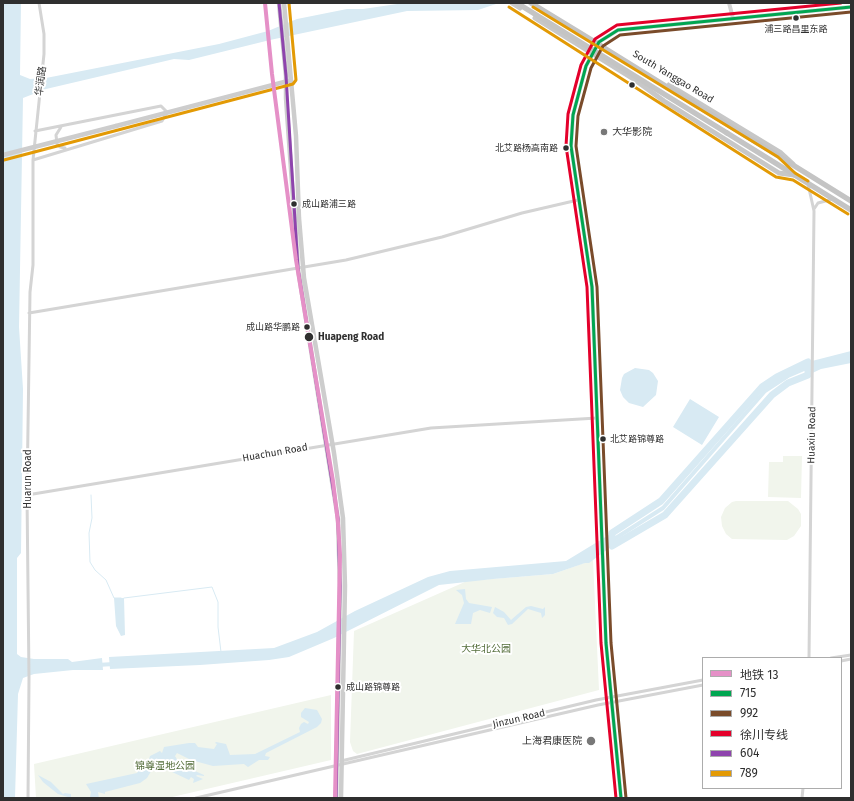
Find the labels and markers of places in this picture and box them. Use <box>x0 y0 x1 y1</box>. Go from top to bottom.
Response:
marker: 浦三路昌里东路 <box>791 13 801 23</box>
place label: 浦三路昌里东路 <box>765 24 827 34</box>
unlabelled marker <box>627 80 637 90</box>
place label: 大华影院 <box>612 126 652 138</box>
marker: 大华影院 <box>599 127 609 137</box>
place label: 北艾路杨高南路 <box>495 143 558 153</box>
marker: 北艾路杨高南路 <box>561 143 571 153</box>
marker: 成山路浦三路 <box>289 199 299 209</box>
place label: 成山路浦三路 <box>302 199 356 209</box>
place label: 成山路华鹏路 <box>246 322 300 332</box>
marker: 成山路华鹏路 <box>302 322 312 332</box>
marker: Huapeng Road <box>303 331 315 343</box>
place label: Huapeng Road <box>318 331 384 343</box>
marker: 北艾路锦尊路 <box>598 434 608 444</box>
place label: 北艾路锦尊路 <box>610 434 664 444</box>
marker: 成山路锦尊路 <box>333 682 343 692</box>
place label: 成山路锦尊路 <box>346 682 400 692</box>
place label: 上海君康医院 <box>522 735 582 747</box>
marker: 上海君康医院 <box>585 735 597 747</box>

